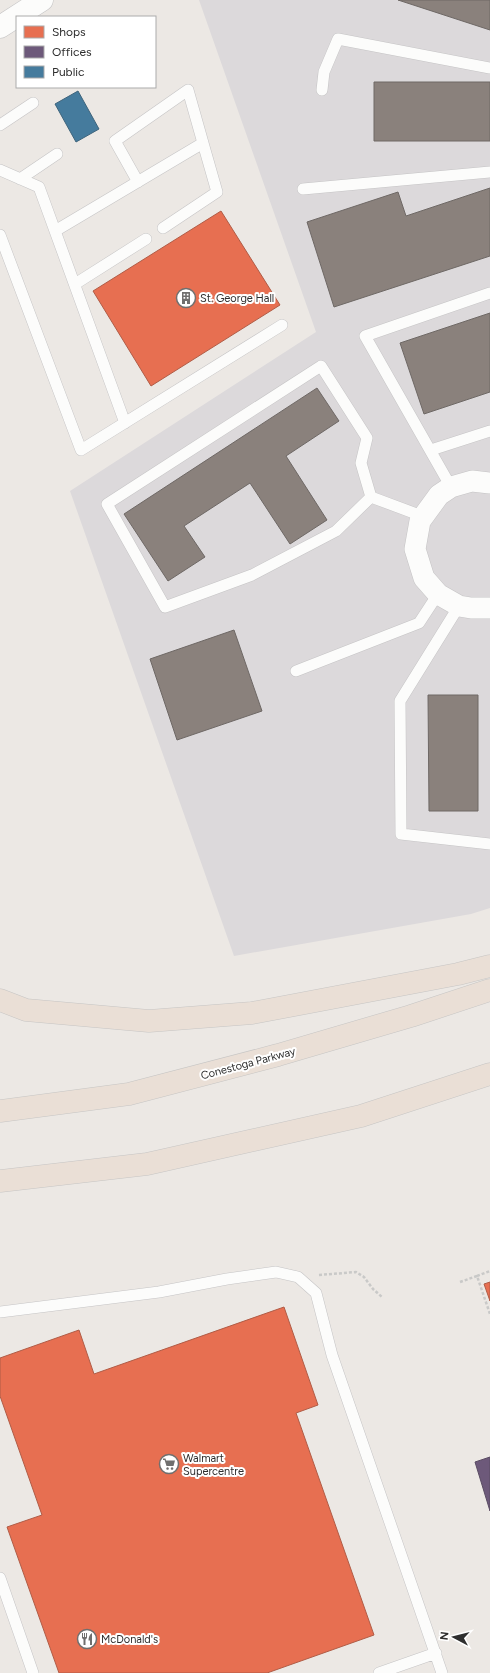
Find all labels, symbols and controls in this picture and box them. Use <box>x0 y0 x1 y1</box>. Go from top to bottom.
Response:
legend <box>16 16 156 88</box>
text: Shops <box>52 25 86 39</box>
text: Offices <box>52 45 92 59</box>
text: Public <box>52 65 85 79</box>
building icon: St. George Hall <box>175 287 197 309</box>
place label: St. George Hall <box>200 292 274 305</box>
street label: Conestoga Parkway <box>199 1045 297 1082</box>
place label: Walmart Supercentre <box>183 1452 244 1478</box>
supermarket icon: Walmart Supercentre <box>158 1453 180 1475</box>
north arrow <box>434 1617 474 1657</box>
restaurant icon: McDonald's <box>76 1628 98 1650</box>
text: N <box>438 1631 452 1641</box>
place label: McDonald's <box>101 1633 158 1646</box>

